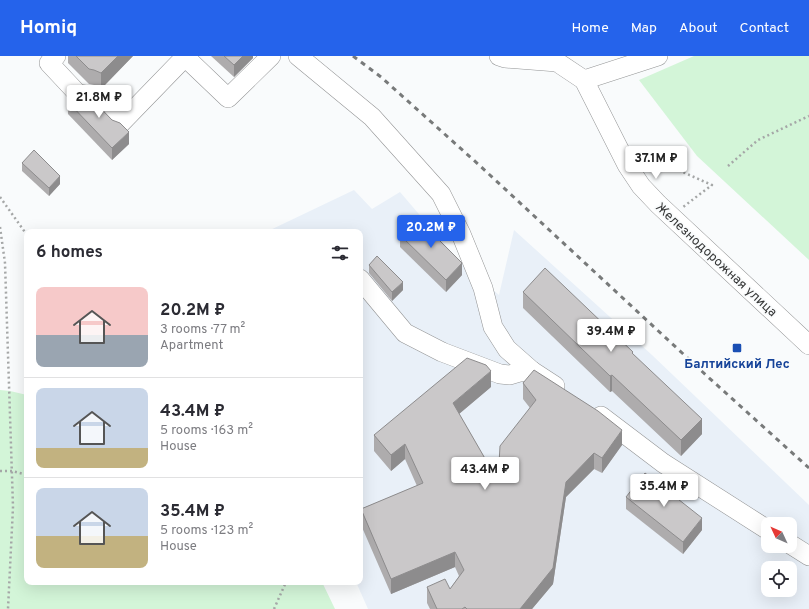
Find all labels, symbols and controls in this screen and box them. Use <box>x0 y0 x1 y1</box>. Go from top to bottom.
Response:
text: Homiq <box>20 16 77 40</box>
text: Home <box>572 20 609 37</box>
text: Map <box>631 20 657 37</box>
text: About <box>679 20 718 37</box>
text: Contact <box>740 20 789 37</box>
pin: 21.8M ₽ <box>62 85 136 119</box>
text: 21.8M ₽ <box>76 90 122 106</box>
pin: 37.1M ₽ <box>619 146 693 180</box>
text: 37.1M ₽ <box>634 151 678 167</box>
street label: Железнодорожная улица <box>652 200 780 321</box>
pin: 20.2M ₽ <box>394 215 468 249</box>
text: 20.2M ₽ <box>406 220 456 236</box>
text: 6 homes <box>36 242 103 264</box>
icon: filters <box>329 242 351 264</box>
text: 20.2M ₽ <box>160 300 225 322</box>
icon: home <box>68 303 116 351</box>
pin: 39.4M ₽ <box>574 319 648 353</box>
text: 3 rooms · 77 m² <box>160 322 245 338</box>
text: 39.4M ₽ <box>586 324 636 340</box>
text: Apartment <box>160 338 223 354</box>
marker: Балтийский Лес <box>731 342 743 354</box>
place label: Балтийский Лес <box>684 357 790 373</box>
text: 43.4M ₽ <box>160 401 225 423</box>
icon: home <box>68 404 116 452</box>
text: 5 rooms · 163 m² <box>160 423 253 439</box>
text: House <box>160 439 197 455</box>
pin: 43.4M ₽ <box>448 457 522 491</box>
text: 43.4M ₽ <box>460 462 510 478</box>
pin: 35.4M ₽ <box>627 474 701 508</box>
text: 35.4M ₽ <box>639 479 689 495</box>
text: 35.4M ₽ <box>160 501 225 523</box>
icon: home <box>68 504 116 552</box>
north arrow <box>761 517 797 553</box>
map controls <box>761 517 797 597</box>
text: 5 rooms · 123 m² <box>160 523 253 539</box>
text: House <box>160 539 197 555</box>
button: locate <box>761 561 797 597</box>

